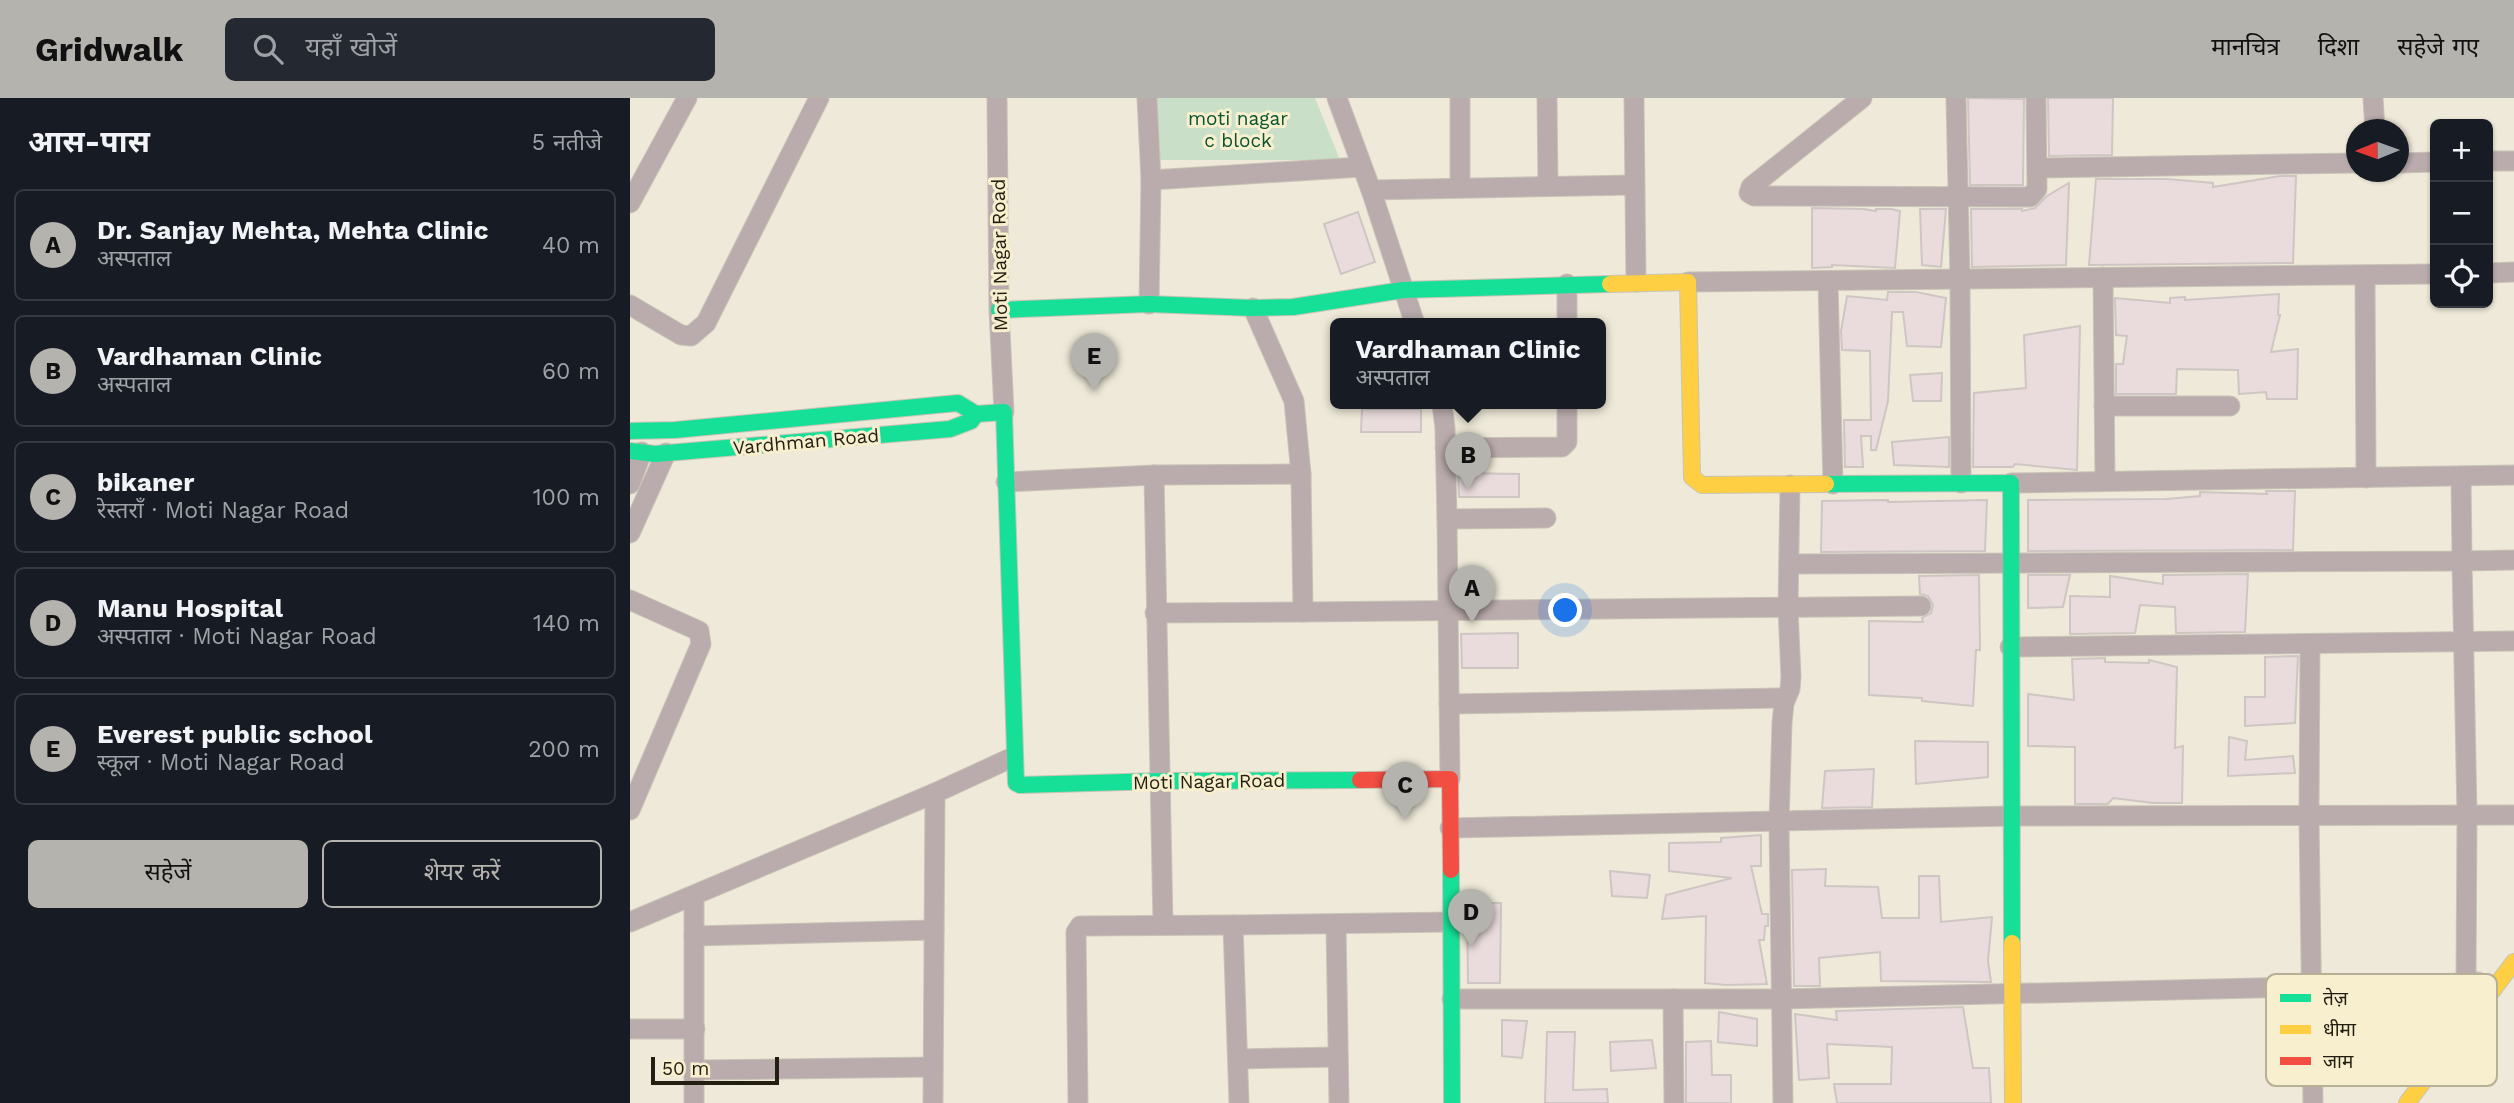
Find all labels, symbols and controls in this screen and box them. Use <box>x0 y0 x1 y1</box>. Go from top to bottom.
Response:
search box <box>225 18 715 81</box>
text: Gridwalk <box>35 30 183 69</box>
icon: search <box>249 30 287 68</box>
text: यहाँ खोजें <box>305 32 397 62</box>
text: मानचित्र <box>2211 33 2280 61</box>
text: दिशा <box>2318 33 2359 61</box>
text: सहेजे गए <box>2397 33 2479 61</box>
park label: moti nagar c block <box>1188 107 1288 152</box>
north arrow <box>2346 119 2409 182</box>
map controls <box>2430 119 2493 308</box>
button: + <box>2430 119 2493 182</box>
text: आस-पास <box>28 124 150 159</box>
text: 5 नतीजे <box>532 129 602 156</box>
street label: Moti Nagar Road <box>987 179 1012 331</box>
button: − <box>2430 182 2493 245</box>
text: Dr. Sanjay Mehta, Mehta Clinic <box>97 215 488 245</box>
text: A <box>45 232 61 259</box>
text: 40 m <box>542 232 600 259</box>
text: अस्पताल <box>97 245 171 272</box>
button: locate <box>2430 245 2493 308</box>
popup <box>1330 318 1606 409</box>
pin: E <box>1071 333 1117 391</box>
text: Vardhaman Clinic <box>1355 334 1581 364</box>
text: Vardhaman Clinic <box>97 341 322 371</box>
text: B <box>45 358 61 385</box>
text: 60 m <box>542 358 600 385</box>
text: अस्पताल <box>1355 364 1430 391</box>
text: अस्पताल <box>97 371 171 398</box>
street label: Vardhman Road <box>732 424 880 459</box>
pin: B <box>1445 432 1491 490</box>
text: bikaner <box>97 467 194 497</box>
text: C <box>45 484 61 511</box>
text: 100 m <box>533 484 600 511</box>
text: रेस्तराँ · Moti Nagar Road <box>97 497 349 524</box>
pin: A <box>1449 565 1495 623</box>
text: Manu Hospital <box>97 593 283 623</box>
your location <box>1548 593 1582 627</box>
text: D <box>45 610 61 637</box>
text: 140 m <box>533 610 600 637</box>
text: अस्पताल · Moti Nagar Road <box>97 623 377 650</box>
text: Everest public school <box>97 719 372 749</box>
text: E <box>46 736 60 763</box>
text: 200 m <box>528 736 600 763</box>
text: स्कूल · Moti Nagar Road <box>97 749 345 776</box>
pin: C <box>1382 762 1428 820</box>
street label: Moti Nagar Road <box>1133 769 1285 794</box>
button: सहेजें <box>28 840 308 908</box>
button: शेयर करें <box>322 840 602 908</box>
pin: D <box>1448 889 1494 947</box>
legend <box>2266 974 2497 1086</box>
text: तेज़ <box>2323 987 2349 1010</box>
text: धीमा <box>2323 1018 2357 1041</box>
text: जाम <box>2323 1050 2354 1073</box>
scale bar <box>651 1054 779 1086</box>
text: 50 m <box>662 1057 709 1080</box>

